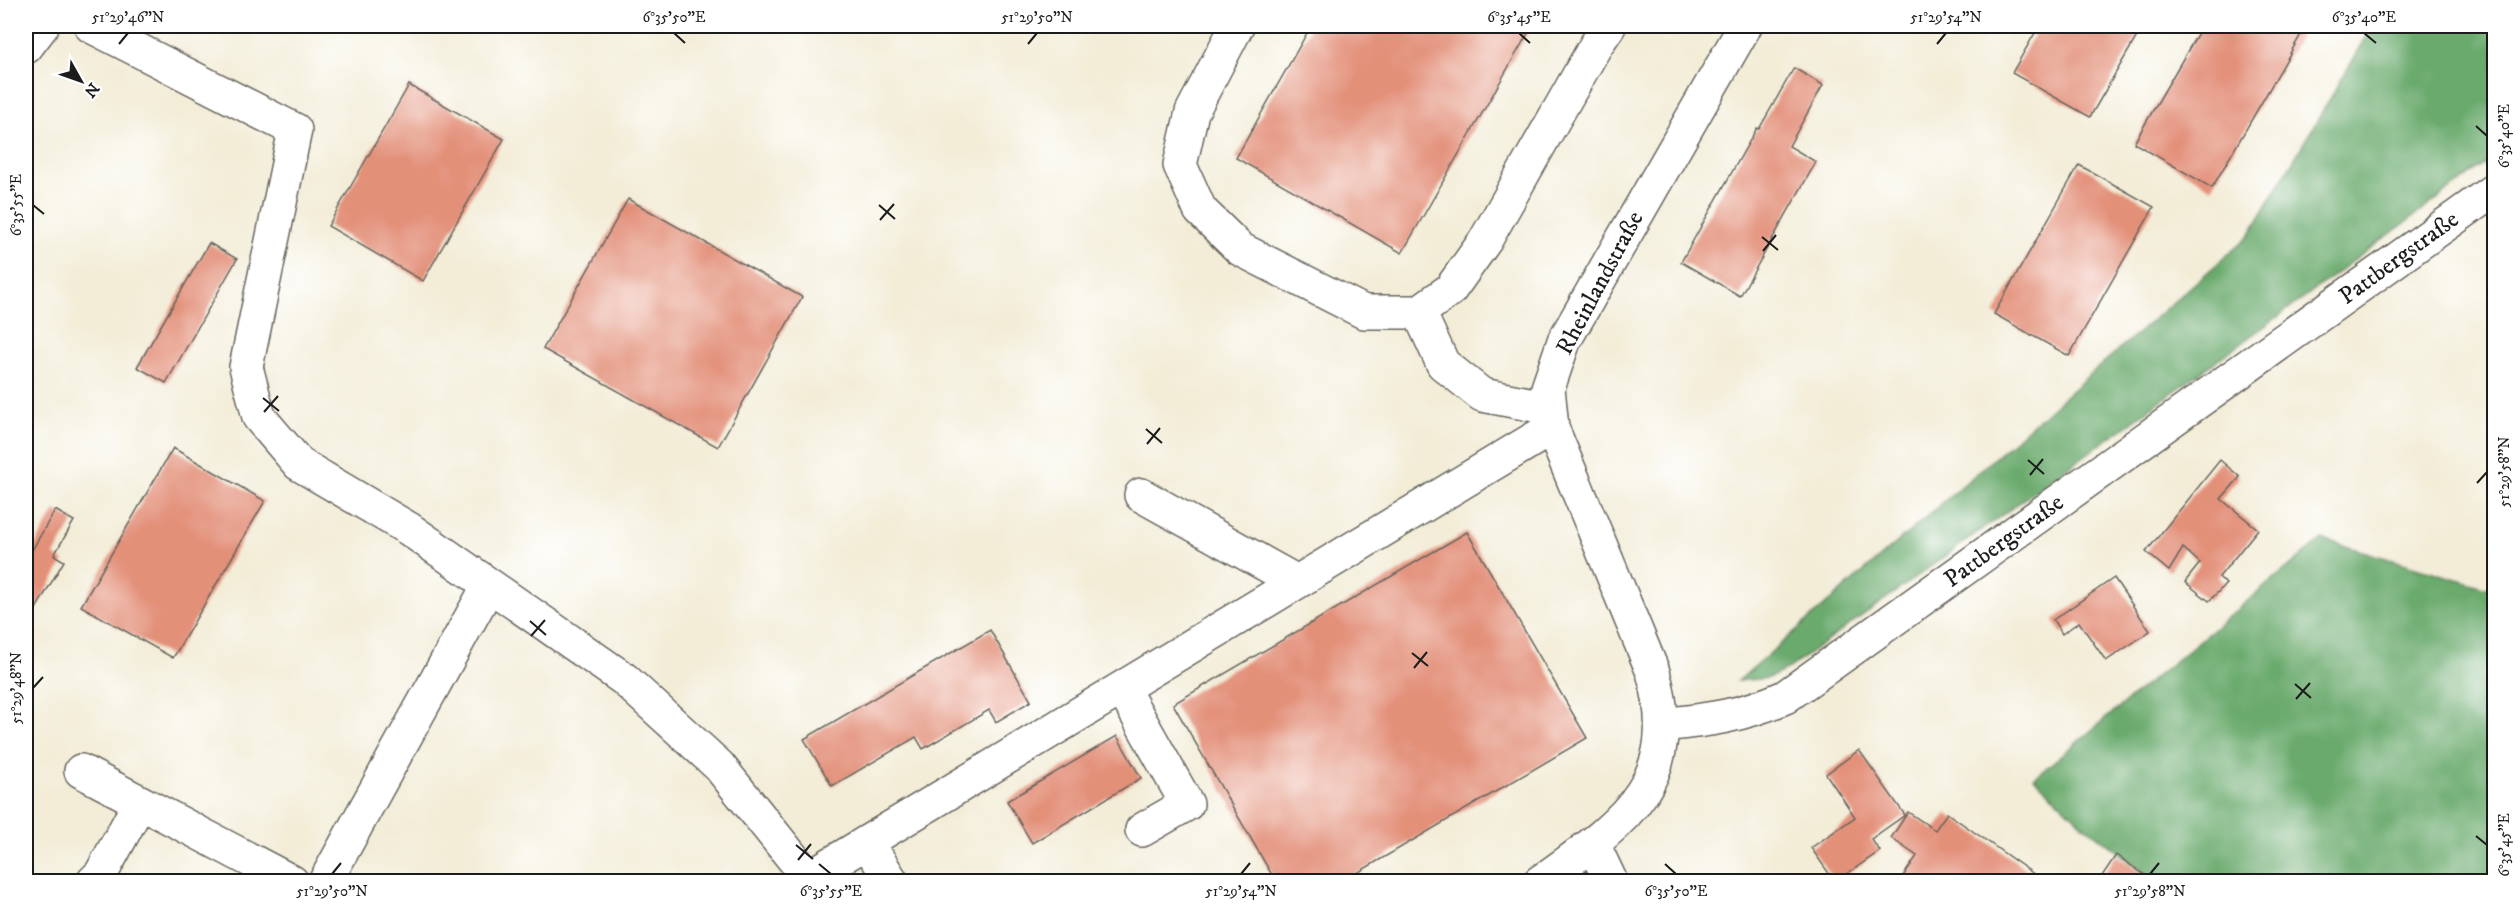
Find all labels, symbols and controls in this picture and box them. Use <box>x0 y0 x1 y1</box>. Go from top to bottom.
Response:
text: 51°29'46"N <box>92 8 164 27</box>
text: 6°35'50"E <box>642 8 706 27</box>
text: 51°29'50"N <box>1001 8 1073 27</box>
text: 6°35'45"E <box>1487 8 1551 27</box>
text: 51°29'54"N <box>1910 8 1982 27</box>
text: 6°35'40"E <box>2332 8 2397 27</box>
north arrow <box>51 51 111 111</box>
text: N <box>80 79 104 101</box>
text: 6°35'40"E <box>2495 103 2514 168</box>
text: 6°35'55"E <box>7 173 26 236</box>
street label: Pattbergstraße <box>2333 205 2465 311</box>
street label: Rheinlandstraße <box>1550 206 1650 360</box>
text: 51°29'58"N <box>2495 436 2514 508</box>
street label: Pattbergstraße <box>1938 488 2070 594</box>
text: 51°29'48"N <box>7 652 26 724</box>
text: 6°35'45"E <box>2495 813 2514 877</box>
text: 51°29'50"N <box>296 882 368 901</box>
text: 6°35'55"E <box>800 882 863 901</box>
text: 51°29'54"N <box>1205 882 1277 901</box>
text: 6°35'50"E <box>1644 882 1708 901</box>
text: 51°29'58"N <box>2114 882 2186 901</box>

